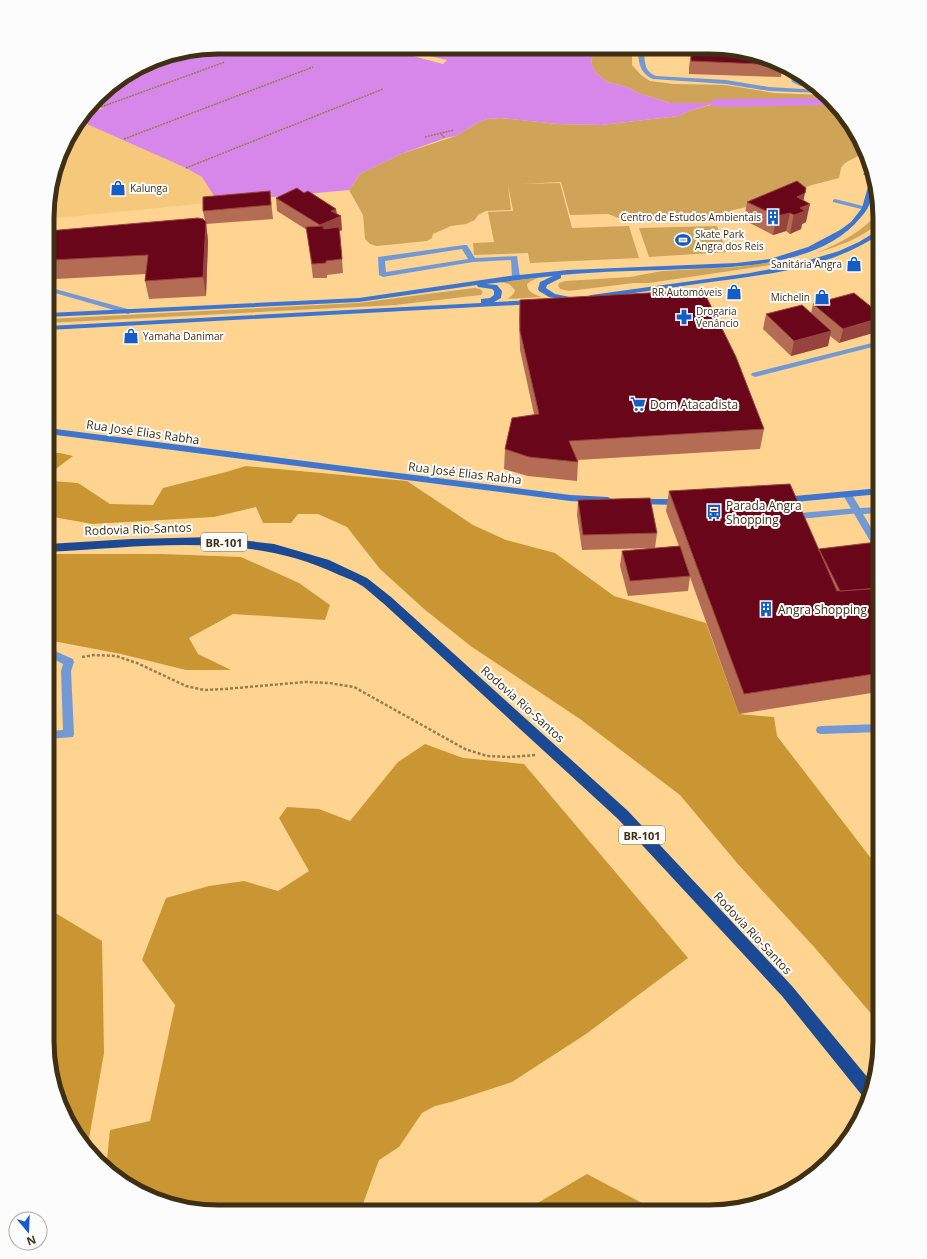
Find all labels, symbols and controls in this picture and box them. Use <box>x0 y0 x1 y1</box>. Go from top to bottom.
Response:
shop icon: Kalunga <box>109 179 127 197</box>
place label: Kalunga <box>130 181 167 195</box>
building icon: Centro de Estudos Ambientais <box>764 208 782 226</box>
place label: Centro de Estudos Ambientais <box>620 210 761 224</box>
place label: Skate Park Angra dos Reis <box>695 227 764 253</box>
sports icon: Skate Park Angra dos Reis <box>674 231 692 249</box>
shop icon: Sanitária Angra <box>845 255 863 273</box>
place label: Sanitária Angra <box>771 257 842 271</box>
shop icon: RR Automóveis <box>725 283 743 301</box>
place label: RR Automóveis <box>652 285 722 299</box>
shop icon: Michelin <box>813 288 831 306</box>
place label: Michelin <box>771 290 810 304</box>
place label: Drogaria Venâncio <box>696 304 739 330</box>
pharmacy icon: Drogaria Venâncio <box>675 308 693 326</box>
shop icon: Yamaha Danimar <box>122 327 140 345</box>
place label: Yamaha Danimar <box>143 329 224 343</box>
supermarket icon: Dom Atacadista <box>629 395 647 413</box>
place label: Dom Atacadista <box>650 396 738 413</box>
street label: Rua José Elias Rabha <box>85 416 201 448</box>
street label: Rua José Elias Rabha <box>407 458 523 488</box>
place label: Parada Angra Shopping <box>726 497 802 528</box>
bus stop icon: Parada Angra Shopping <box>705 503 723 521</box>
street label: Rodovia Rio-Santos <box>84 519 192 539</box>
road number: BR-101 <box>201 533 247 551</box>
building icon: Angra Shopping <box>757 600 775 618</box>
place label: Angra Shopping <box>778 601 867 618</box>
street label: Rodovia Rio-Santos <box>477 662 569 746</box>
road number: BR-101 <box>619 826 665 844</box>
street label: Rodovia Rio-Santos <box>710 888 796 978</box>
north arrow <box>8 1211 48 1251</box>
text: N <box>25 1232 38 1249</box>

